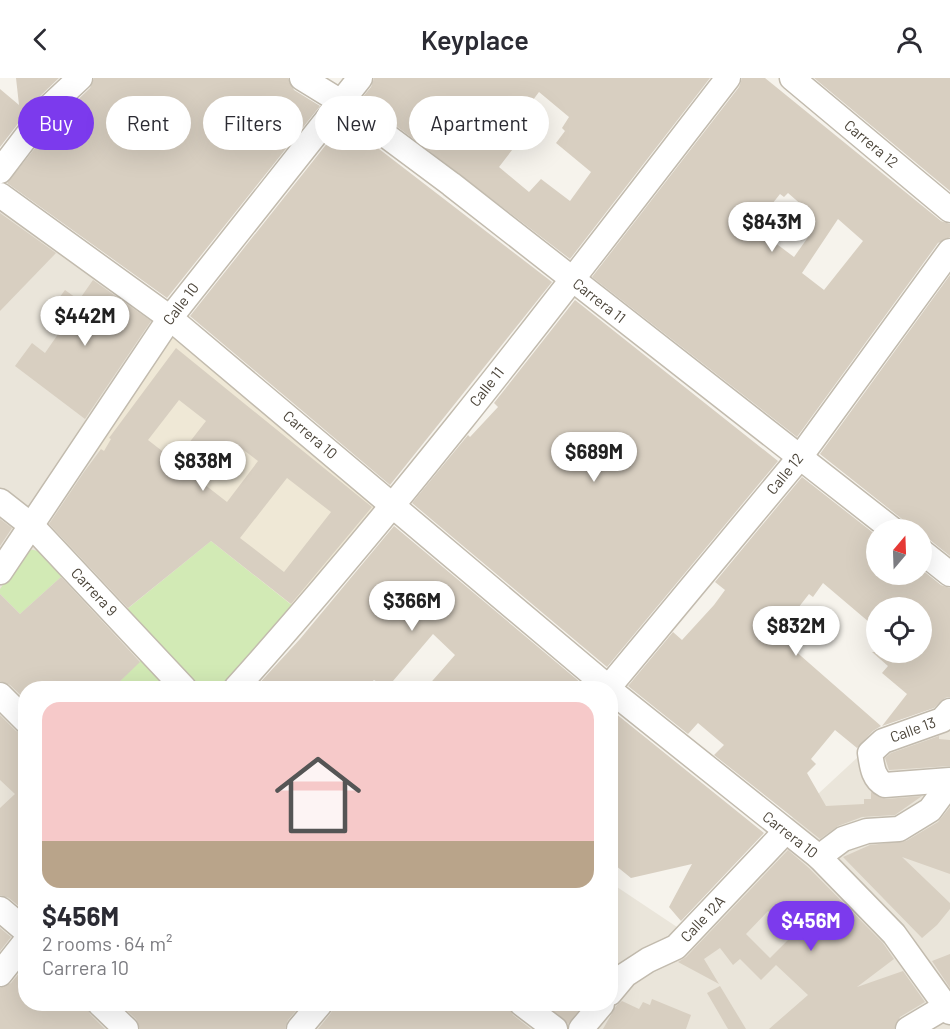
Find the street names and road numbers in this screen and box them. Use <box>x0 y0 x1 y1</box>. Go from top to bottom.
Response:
street label: Carrera 12 <box>841 115 902 171</box>
street label: Carrera 11 <box>570 274 630 326</box>
street label: Calle 10 <box>158 279 202 328</box>
street label: Calle 11 <box>465 363 507 410</box>
street label: Carrera 10 <box>280 406 341 462</box>
street label: Calle 12 <box>762 449 806 498</box>
street label: Carrera 9 <box>68 563 122 619</box>
street label: Calle 13 <box>887 712 938 746</box>
street label: Carrera 10 <box>759 807 822 861</box>
street label: Calle 12A <box>676 891 728 945</box>

